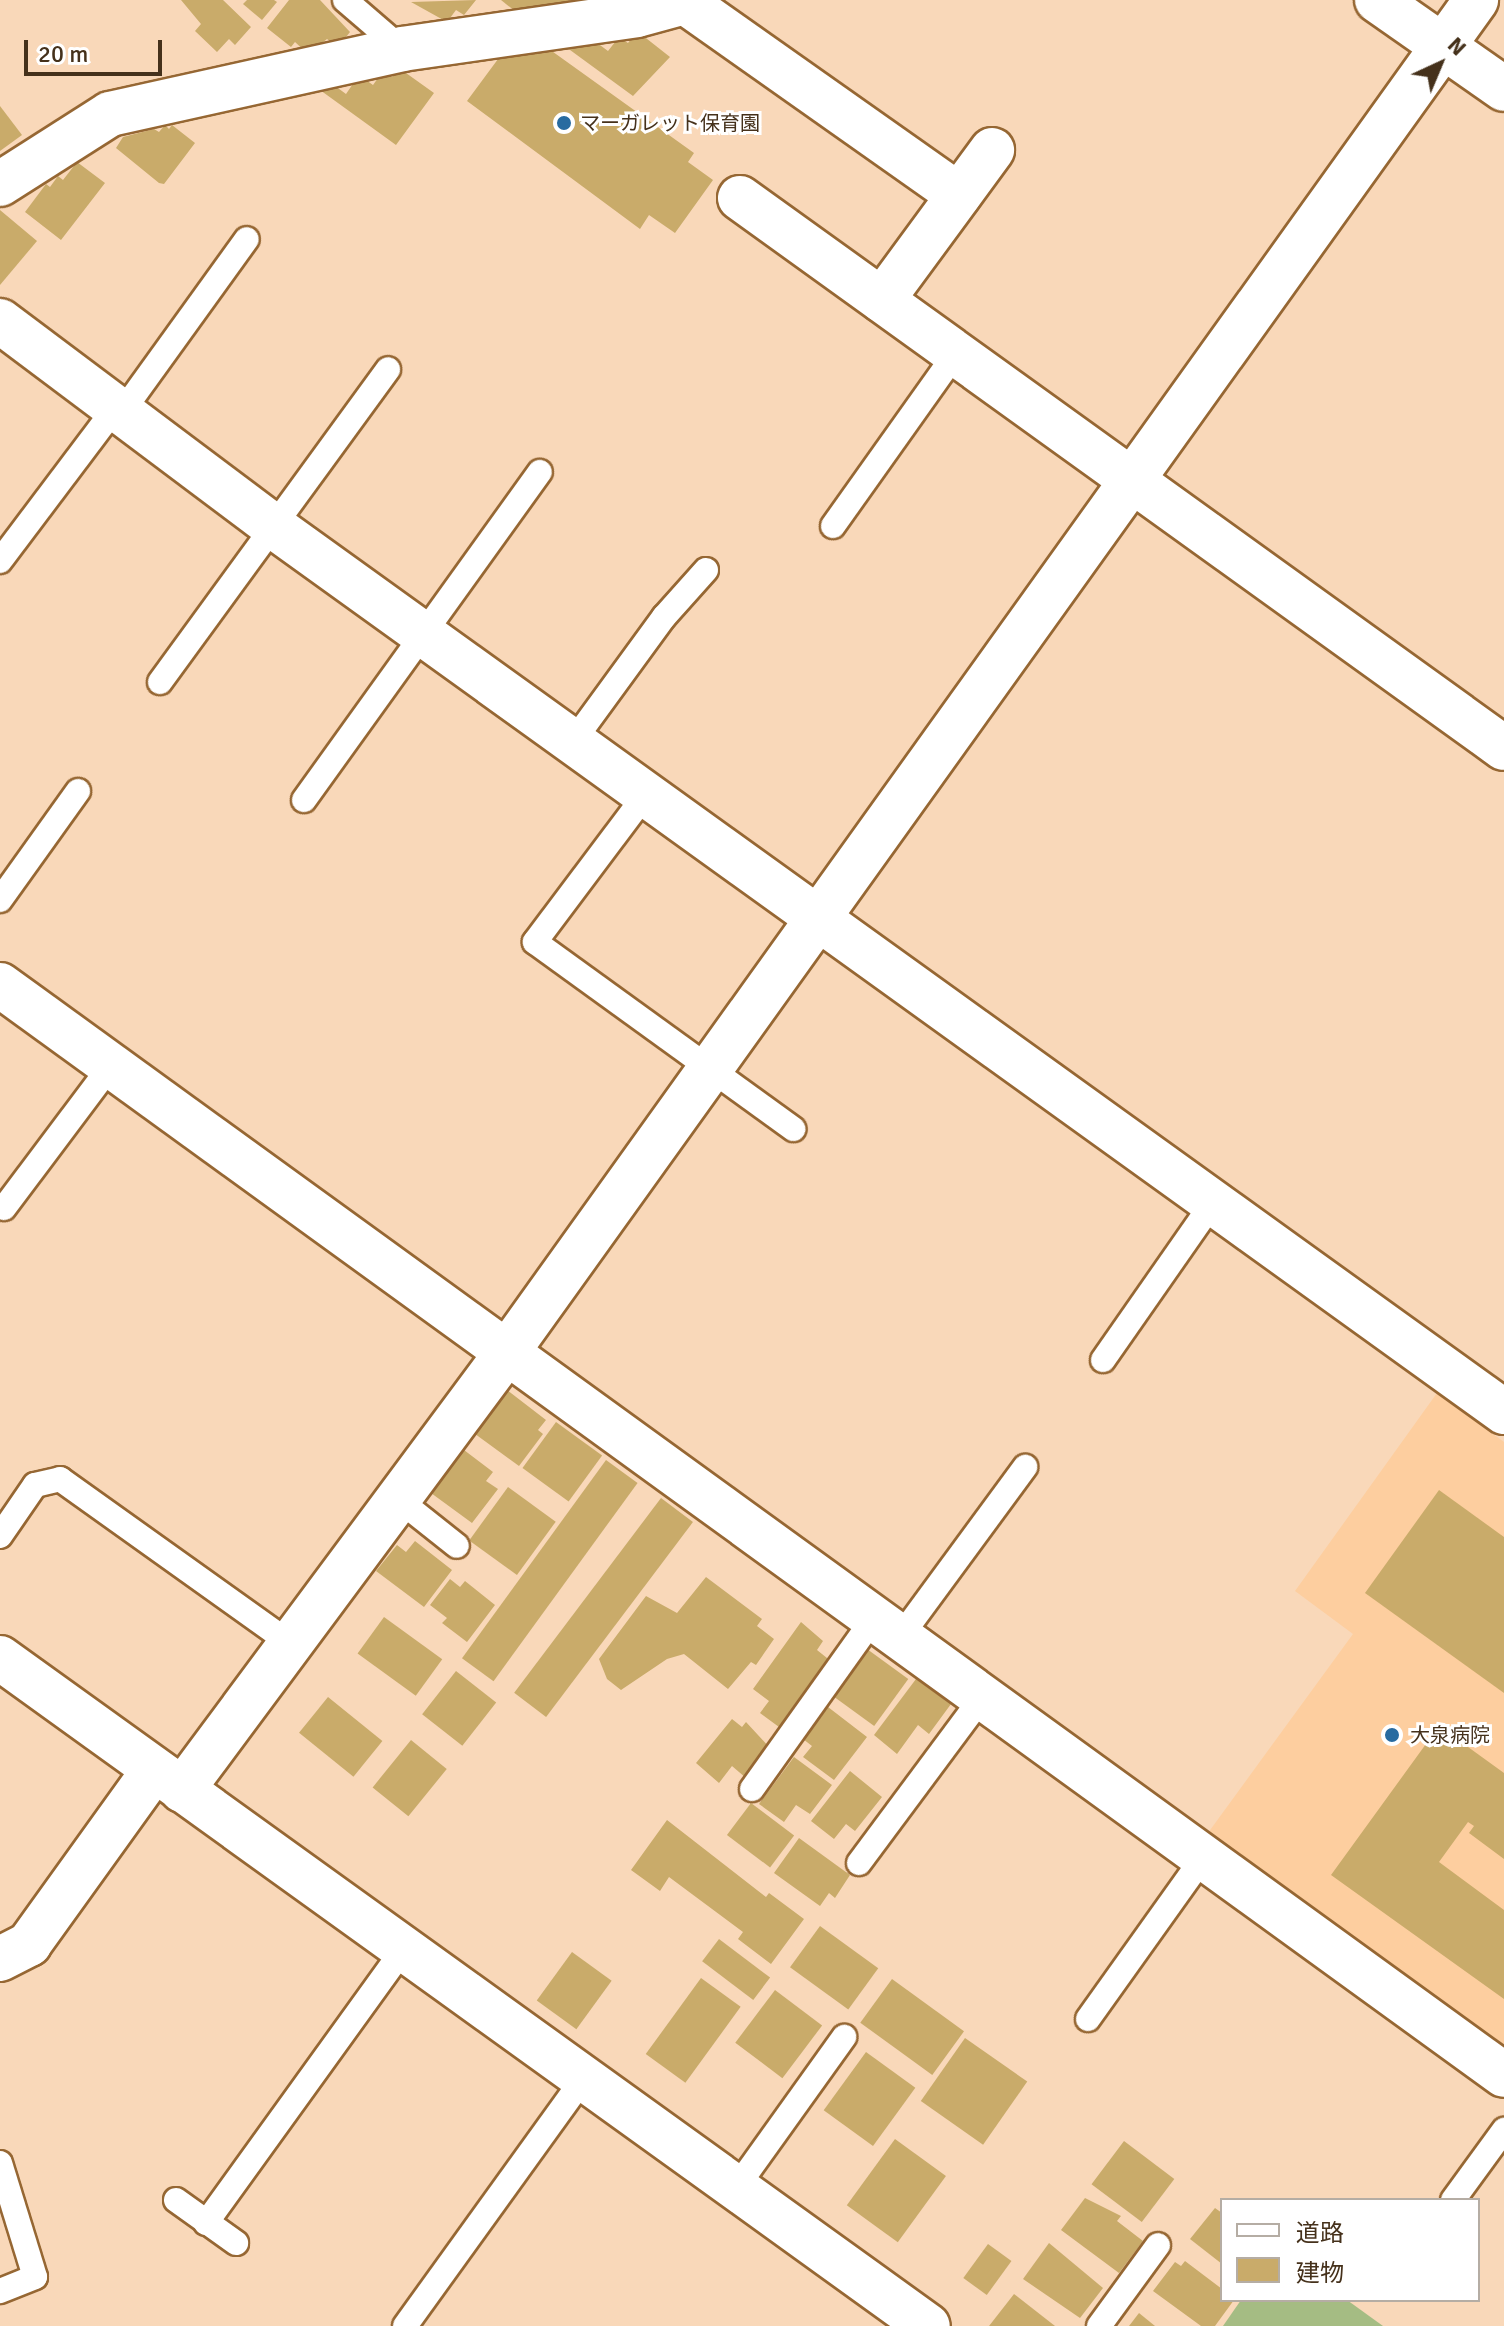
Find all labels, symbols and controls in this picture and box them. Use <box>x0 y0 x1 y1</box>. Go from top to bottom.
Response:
scale bar <box>28 24 166 74</box>
north arrow <box>1400 24 1480 104</box>
text: N <box>1442 31 1472 61</box>
text: 20 m <box>38 39 88 69</box>
place label: マーガレット保育園 <box>580 111 760 135</box>
marker: マーガレット保育園 <box>555 114 573 132</box>
place label: 大泉病院 <box>1410 1723 1490 1747</box>
marker: 大泉病院 <box>1381 1724 1403 1746</box>
legend <box>1220 2198 1480 2302</box>
text: 道路 <box>1296 2218 1344 2248</box>
text: 建物 <box>1296 2258 1344 2288</box>

